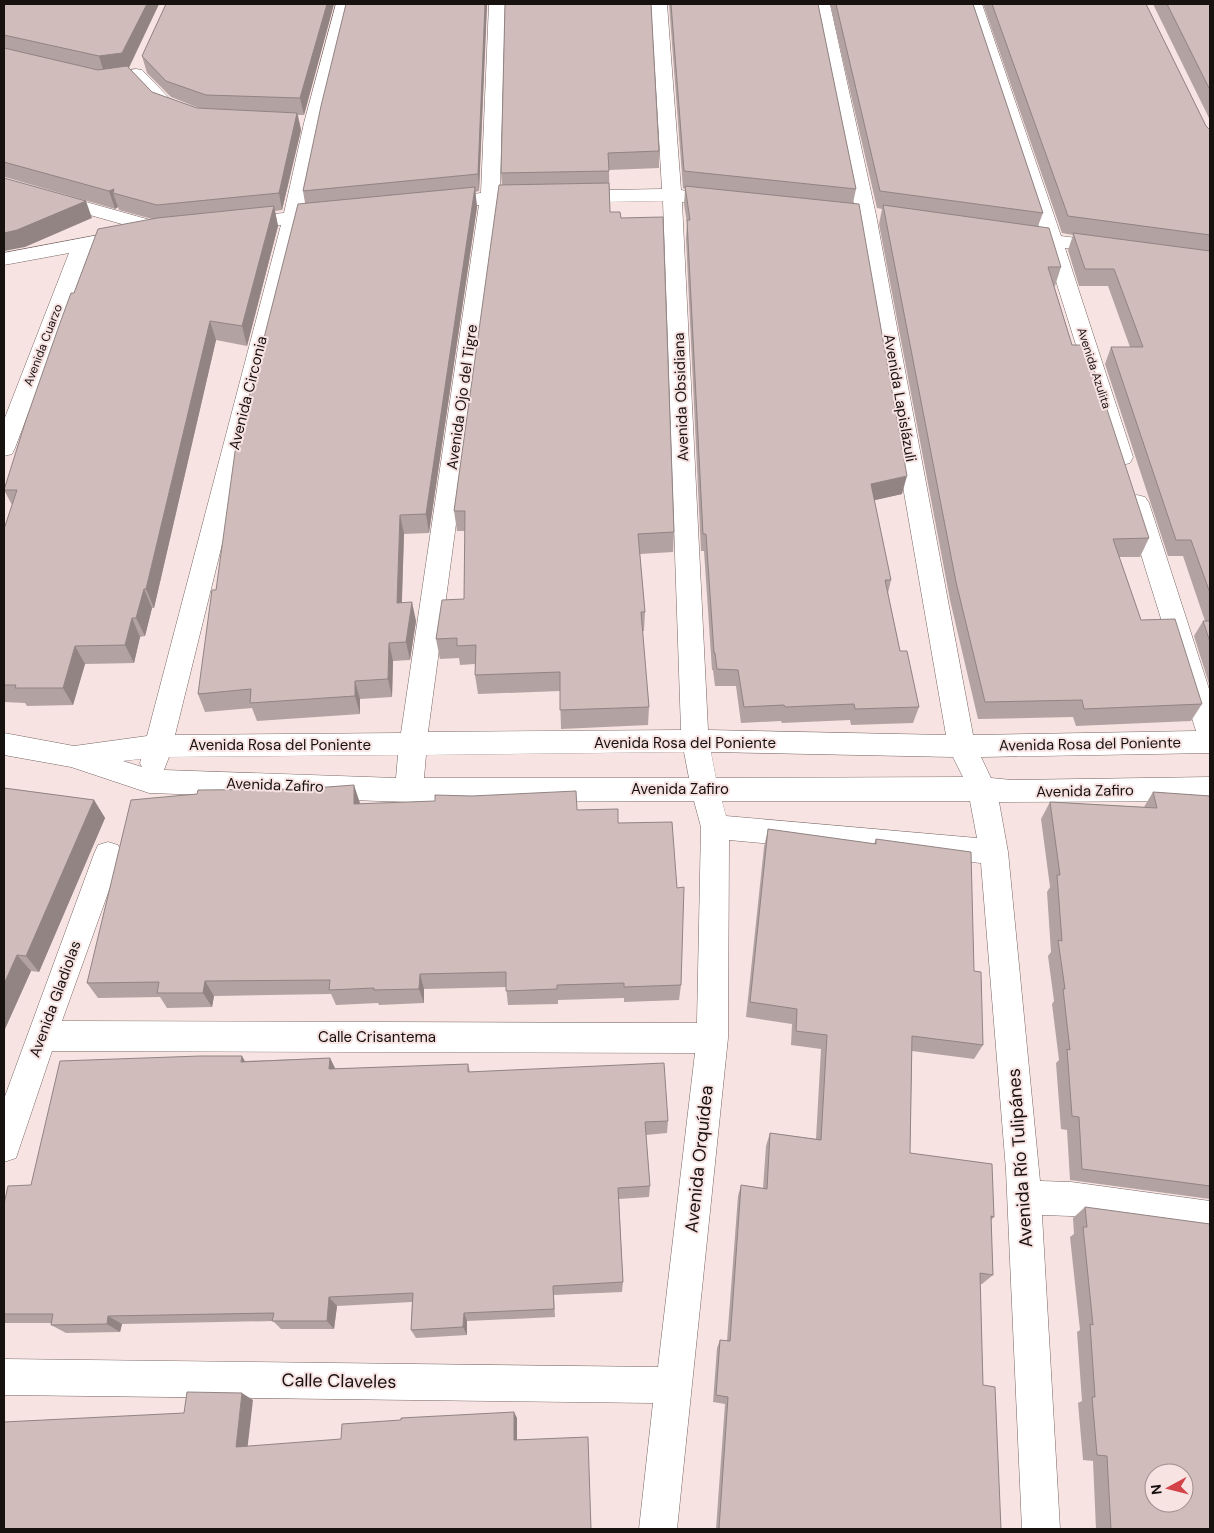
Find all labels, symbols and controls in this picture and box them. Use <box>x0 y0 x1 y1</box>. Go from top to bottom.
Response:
street label: Avenida Cuarzo <box>20 302 66 388</box>
street label: Avenida Ojo del Tigre <box>442 323 482 471</box>
street label: Avenida Azulita <box>1073 325 1115 411</box>
street label: Avenida Obsidiana <box>669 332 693 462</box>
street label: Avenida Lapislázuli <box>879 332 921 464</box>
street label: Avenida Circonia <box>224 334 272 452</box>
street label: Avenida Rosa del Poniente <box>999 732 1181 756</box>
street label: Avenida Rosa del Poniente <box>594 733 776 753</box>
street label: Avenida Rosa del Poniente <box>189 735 371 755</box>
street label: Avenida Zafiro <box>226 773 324 797</box>
street label: Avenida Zafiro <box>631 779 729 799</box>
street label: Avenida Zafiro <box>1036 780 1134 802</box>
street label: Avenida Gladiolas <box>25 938 85 1060</box>
street label: Calle Crisantema <box>318 1027 436 1047</box>
street label: Avenida Río Tulipánes <box>1002 1068 1038 1248</box>
street label: Avenida Orquídea <box>679 1084 719 1234</box>
street label: Calle Claveles <box>281 1368 397 1394</box>
north arrow <box>1144 1463 1194 1513</box>
text: N <box>1147 1483 1166 1496</box>

